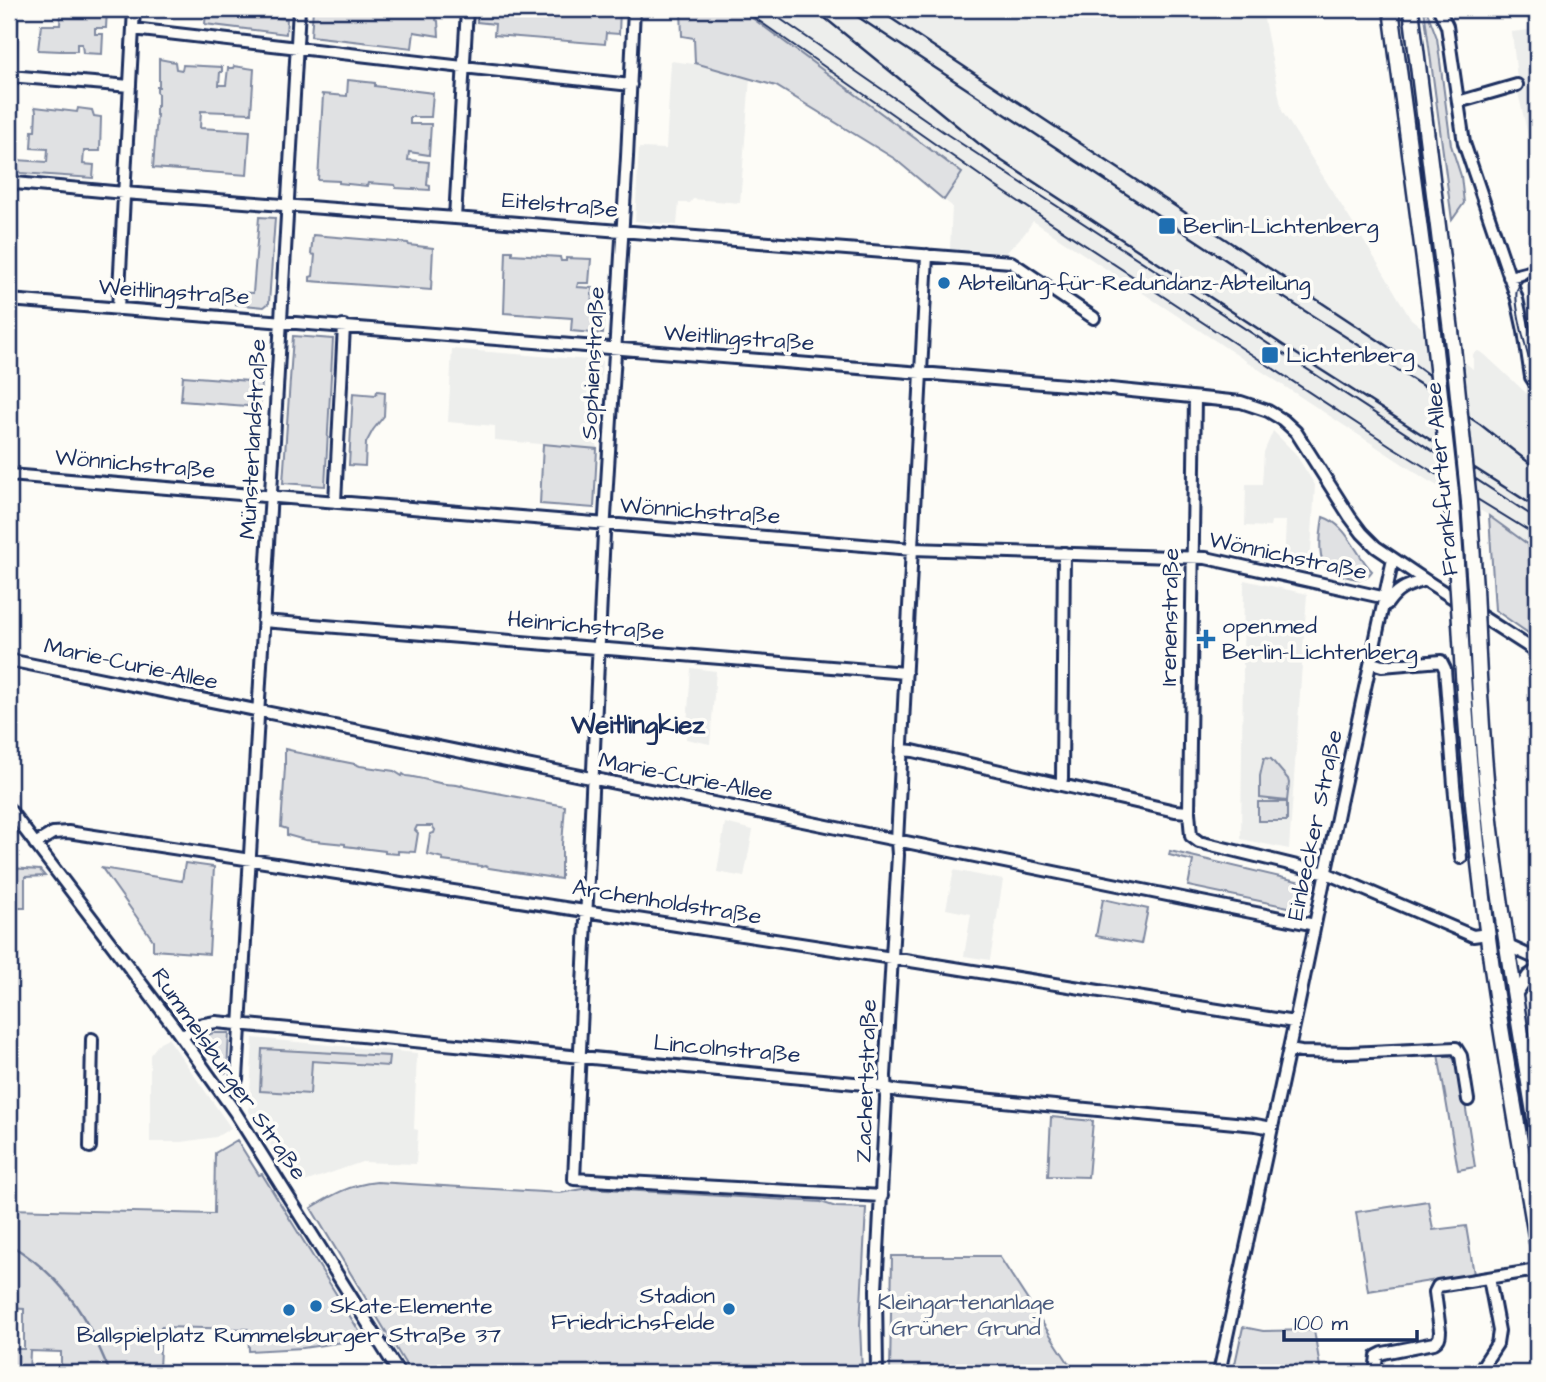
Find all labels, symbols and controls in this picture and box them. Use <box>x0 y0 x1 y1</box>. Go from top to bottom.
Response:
street label: Eitelstraße <box>501 184 619 226</box>
place label: Berlin-Lichtenberg <box>1183 210 1379 243</box>
marker: Berlin-Lichtenberg <box>1157 216 1177 236</box>
place label: Abteilung-für-Redundanz-Abteilung <box>958 267 1311 300</box>
street label: Weitlingstraße <box>97 271 251 314</box>
marker: Abteilung-für-Redundanz-Abteilung <box>936 275 952 291</box>
street label: Sophienstraße <box>573 286 613 440</box>
street label: Weitlingstraße <box>662 317 816 360</box>
street label: Münsterlandstraße <box>232 338 274 540</box>
place label: Lichtenberg <box>1286 339 1415 372</box>
marker: Lichtenberg <box>1260 345 1280 365</box>
street label: Frankfurter Allee <box>1418 381 1466 577</box>
street label: Wönnichstraße <box>53 441 217 487</box>
street label: Wönnichstraße <box>619 489 781 533</box>
street label: Wönnichstraße <box>1206 524 1370 588</box>
street label: Irenenstraße <box>1153 548 1187 686</box>
street label: Heinrichstraße <box>506 603 666 649</box>
place label: open.med Berlin-Lichtenberg <box>1222 610 1418 669</box>
marker: open.med Berlin-Lichtenberg <box>1196 629 1216 649</box>
street label: Marie-Curie-Allee <box>41 630 221 698</box>
district label: Weitlingkiez <box>570 707 706 746</box>
street label: Einbecker Straße <box>1279 727 1351 923</box>
street label: Marie-Curie-Allee <box>596 744 776 810</box>
street label: Archenholdstraße <box>570 871 764 933</box>
street label: Rummelsburger Straße <box>143 962 314 1187</box>
street label: Zachertstraße <box>847 998 885 1164</box>
street label: Lincolnstraße <box>652 1027 802 1071</box>
place label: Stadion Friedrichsfelde <box>551 1280 715 1338</box>
park label: Kleingartenanlage Grüner Grund <box>877 1286 1055 1344</box>
place label: Skate-Elemente <box>330 1290 493 1322</box>
marker: Skate-Elemente <box>308 1298 324 1314</box>
scale bar <box>1284 1298 1416 1342</box>
marker: Stadion Friedrichsfelde <box>721 1301 737 1317</box>
marker: Ballspielplatz Rummelsburger Straße 37 <box>281 1302 297 1318</box>
text: 100 m <box>1294 1309 1349 1338</box>
place label: Ballspielplatz Rummelsburger Straße 37 <box>77 1319 501 1352</box>

